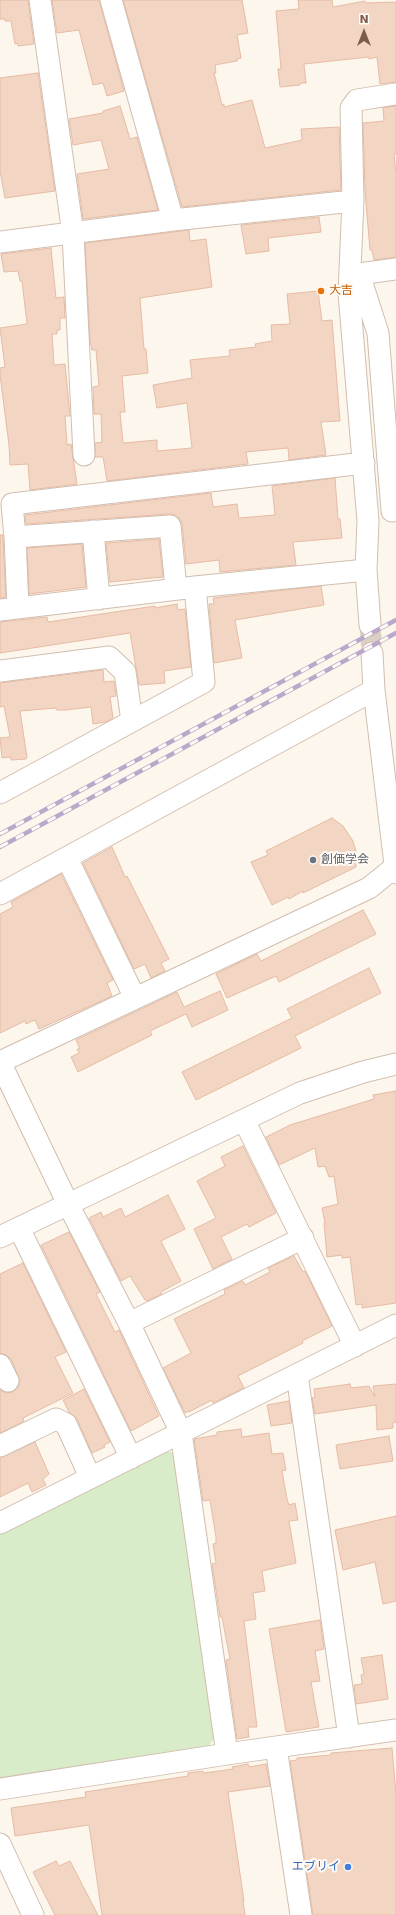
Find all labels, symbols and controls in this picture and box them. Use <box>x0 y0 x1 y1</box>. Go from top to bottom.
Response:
north arrow <box>344 12 384 52</box>
text: N <box>359 13 369 26</box>
place label: 大吉 <box>329 284 353 298</box>
marker: 大吉 <box>316 286 326 296</box>
place label: 創価学会 <box>321 853 369 867</box>
marker: 創価学会 <box>308 855 318 865</box>
place label: エブリイ <box>292 1860 340 1874</box>
marker: エブリイ <box>343 1862 353 1872</box>

